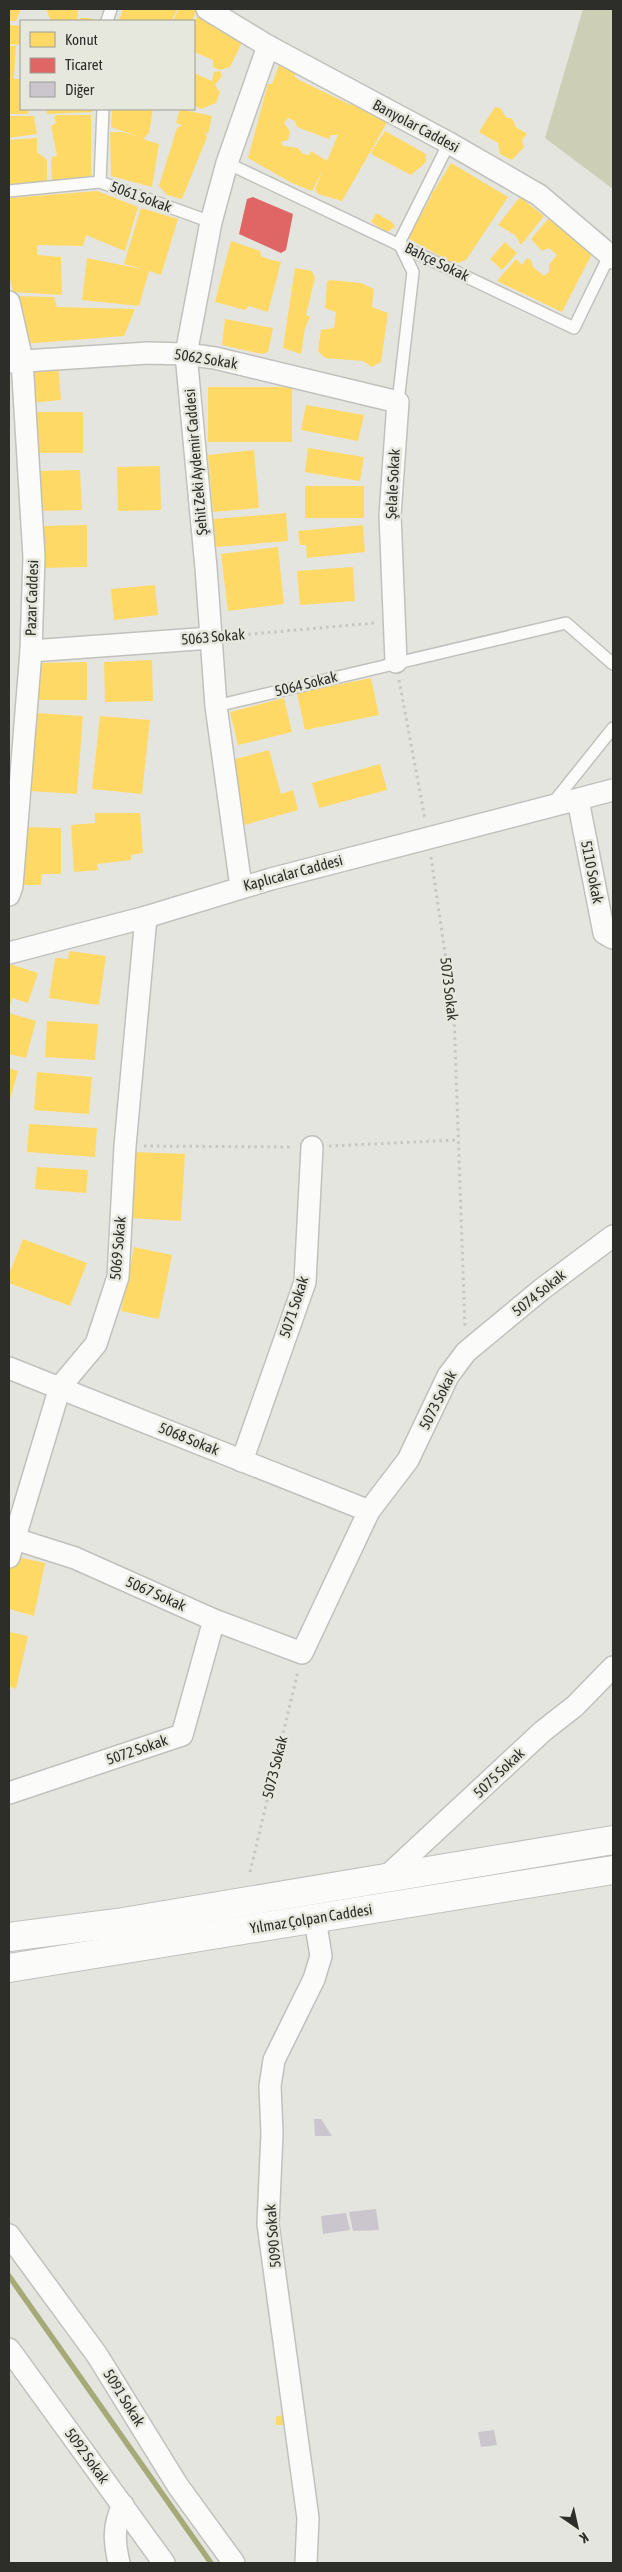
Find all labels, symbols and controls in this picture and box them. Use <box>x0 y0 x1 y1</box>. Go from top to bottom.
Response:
legend <box>20 20 195 110</box>
text: Konut <box>65 31 98 48</box>
text: Ticaret <box>65 56 103 73</box>
text: Diğer <box>65 81 95 98</box>
street label: Banyolar Caddesi <box>370 96 462 155</box>
street label: 5061 Sokak <box>108 178 174 216</box>
street label: Bahçe Sokak <box>402 239 472 285</box>
street label: 5062 Sokak <box>173 345 239 372</box>
street label: Şehit Zeki Aydemir Caddesi <box>181 388 210 536</box>
street label: Şelale Sokak <box>382 448 403 520</box>
street label: Pazar Caddesi <box>22 560 41 636</box>
street label: 5063 Sokak <box>180 625 246 648</box>
street label: 5064 Sokak <box>273 667 339 699</box>
street label: 5110 Sokak <box>578 839 607 905</box>
street label: Kaplıcalar Caddesi <box>241 851 344 894</box>
street label: 5073 Sokak <box>437 956 462 1022</box>
street label: 5069 Sokak <box>106 1215 129 1280</box>
street label: 5074 Sokak <box>509 1266 569 1319</box>
street label: 5071 Sokak <box>276 1274 312 1340</box>
street label: 5073 Sokak <box>416 1367 460 1432</box>
street label: 5068 Sokak <box>156 1419 222 1459</box>
street label: 5067 Sokak <box>124 1573 189 1614</box>
street label: 5072 Sokak <box>104 1731 170 1768</box>
street label: 5073 Sokak <box>259 1733 291 1800</box>
street label: 5075 Sokak <box>470 1744 528 1801</box>
street label: Yılmaz Çolpan Caddesi <box>249 1900 373 1937</box>
street label: 5090 Sokak <box>261 2203 284 2269</box>
street label: 5091 Sokak <box>100 2366 149 2430</box>
street label: 5092 Sokak <box>62 2425 113 2487</box>
north arrow <box>552 2502 602 2552</box>
text: K <box>577 2529 592 2546</box>

